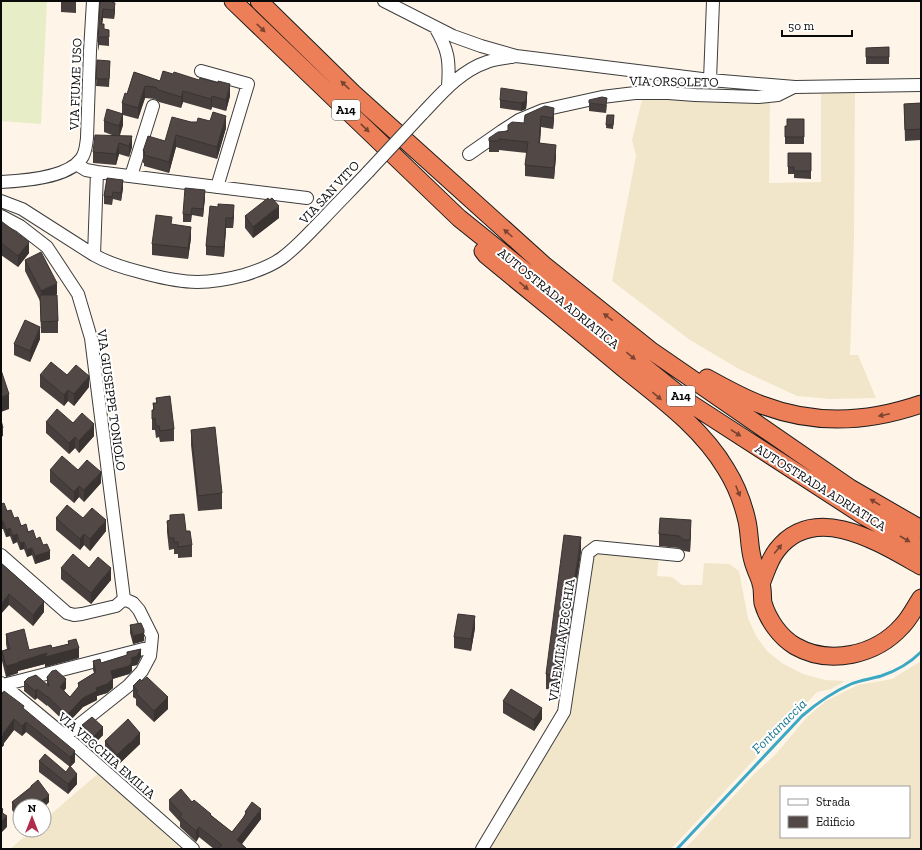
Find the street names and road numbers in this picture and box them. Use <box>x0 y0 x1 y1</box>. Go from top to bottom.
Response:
street label: VIA FIUME USO <box>66 38 85 131</box>
street label: VIA ORSOLETO <box>628 73 719 90</box>
road number: A14 <box>332 100 360 120</box>
street label: VIA SAN VITO <box>296 158 362 228</box>
street label: AUTOSTRADA ADRIATICA <box>495 245 623 352</box>
street label: VIA GIUSEPPE TONIOLO <box>94 327 129 472</box>
road number: A14 <box>667 386 695 406</box>
street label: AUTOSTRADA ADRIATICA <box>752 441 890 534</box>
street label: VIA EMILIA VECCHIA <box>545 577 578 703</box>
street label: VIA VECCHIA EMILIA <box>54 708 159 802</box>

